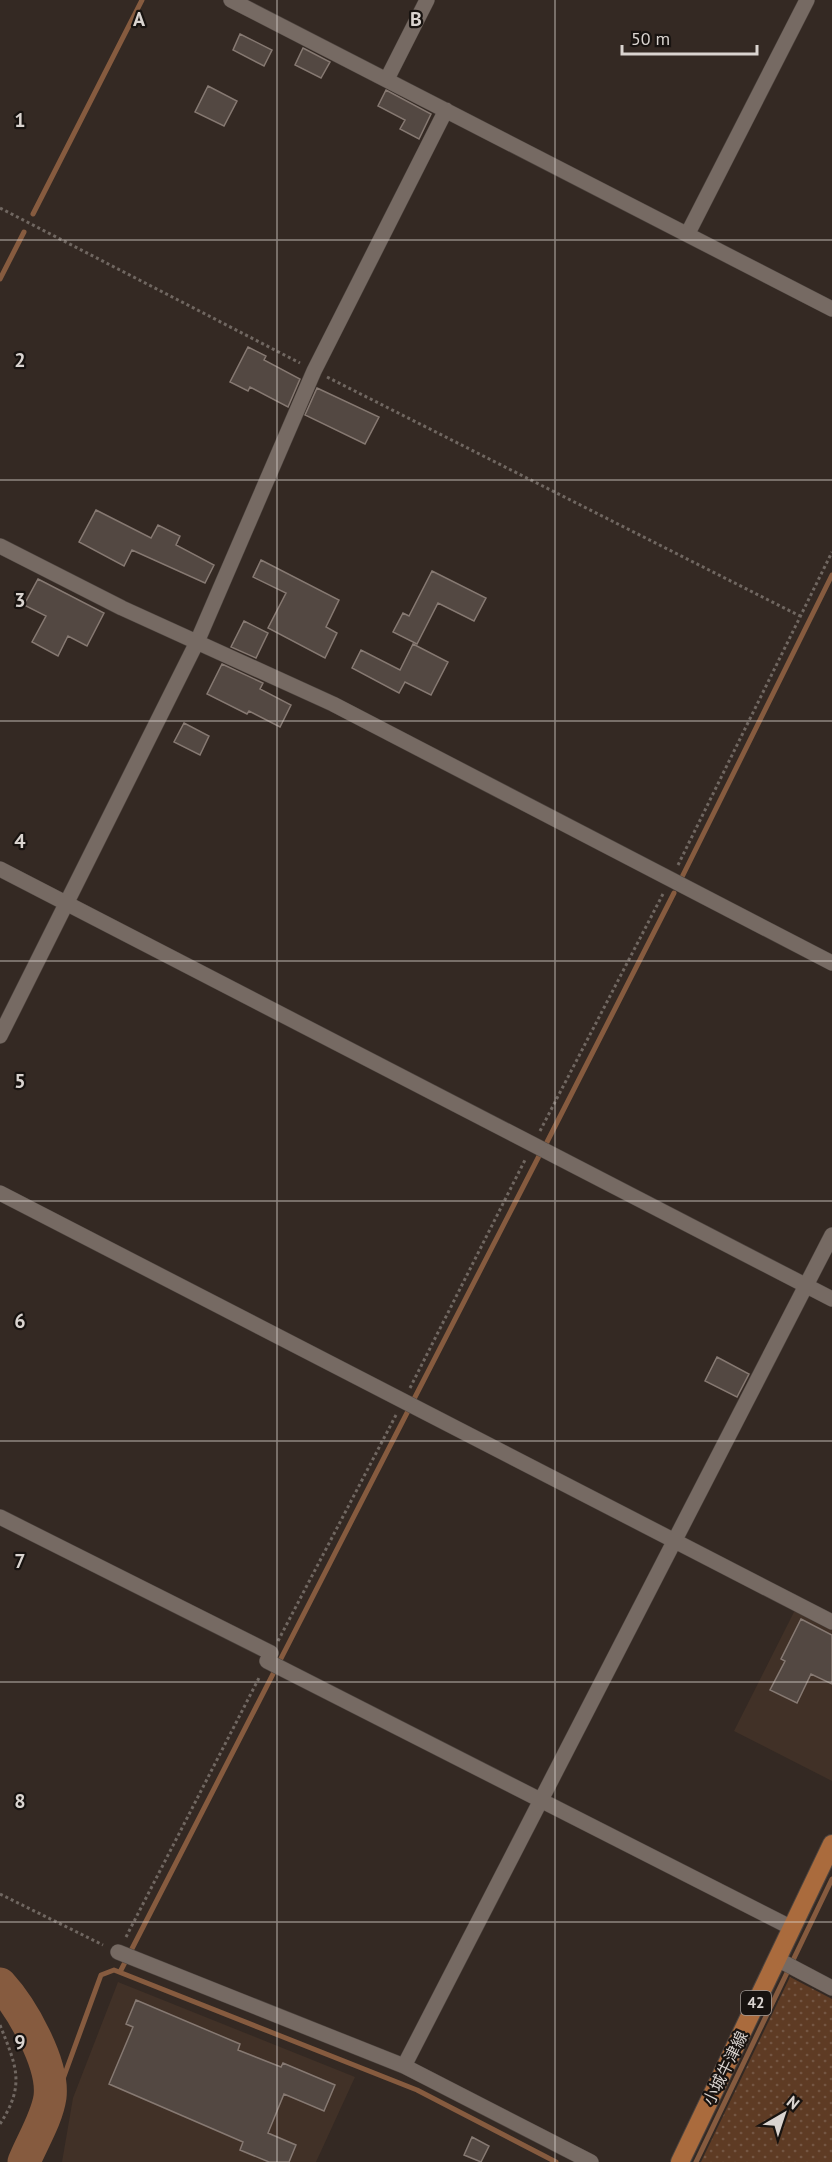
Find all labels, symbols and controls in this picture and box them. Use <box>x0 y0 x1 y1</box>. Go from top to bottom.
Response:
text: A <box>133 6 146 32</box>
text: B <box>410 6 422 32</box>
scale bar <box>622 18 757 56</box>
text: 50 m <box>631 27 670 50</box>
text: 1 <box>14 107 26 133</box>
text: 2 <box>14 347 26 373</box>
text: 3 <box>14 587 26 613</box>
text: 4 <box>14 828 26 854</box>
text: 5 <box>14 1068 26 1094</box>
text: 6 <box>14 1308 26 1334</box>
text: 7 <box>14 1548 26 1574</box>
text: 8 <box>14 1788 26 1814</box>
road number: 42 <box>741 1991 771 2015</box>
street label: 小城牛津線 <box>698 2028 752 2108</box>
text: 9 <box>14 2029 26 2055</box>
north arrow <box>754 2084 814 2144</box>
text: N <box>783 2091 804 2113</box>

